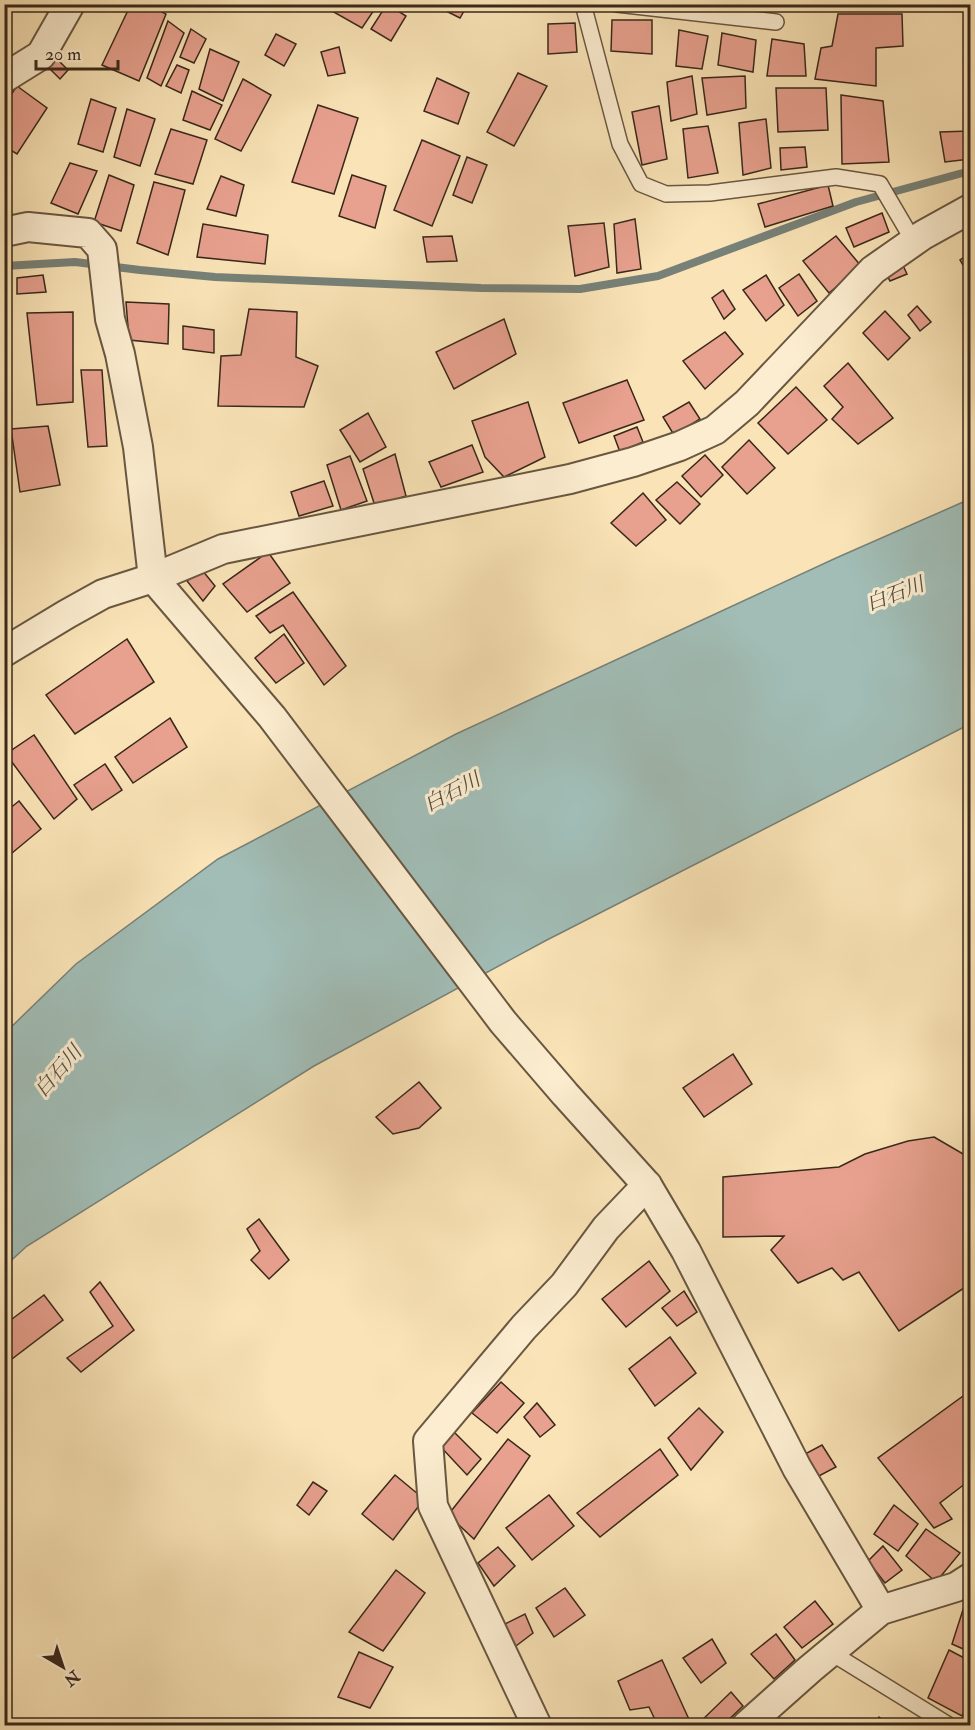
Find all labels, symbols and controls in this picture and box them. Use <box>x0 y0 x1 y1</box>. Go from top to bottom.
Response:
scale bar <box>36 33 118 71</box>
text: 20 m <box>45 43 81 66</box>
water label: 白石川 <box>863 571 929 616</box>
water label: 白石川 <box>420 766 486 817</box>
water label: 白石川 <box>29 1039 88 1102</box>
north arrow <box>33 1637 93 1697</box>
text: N <box>59 1665 84 1691</box>

